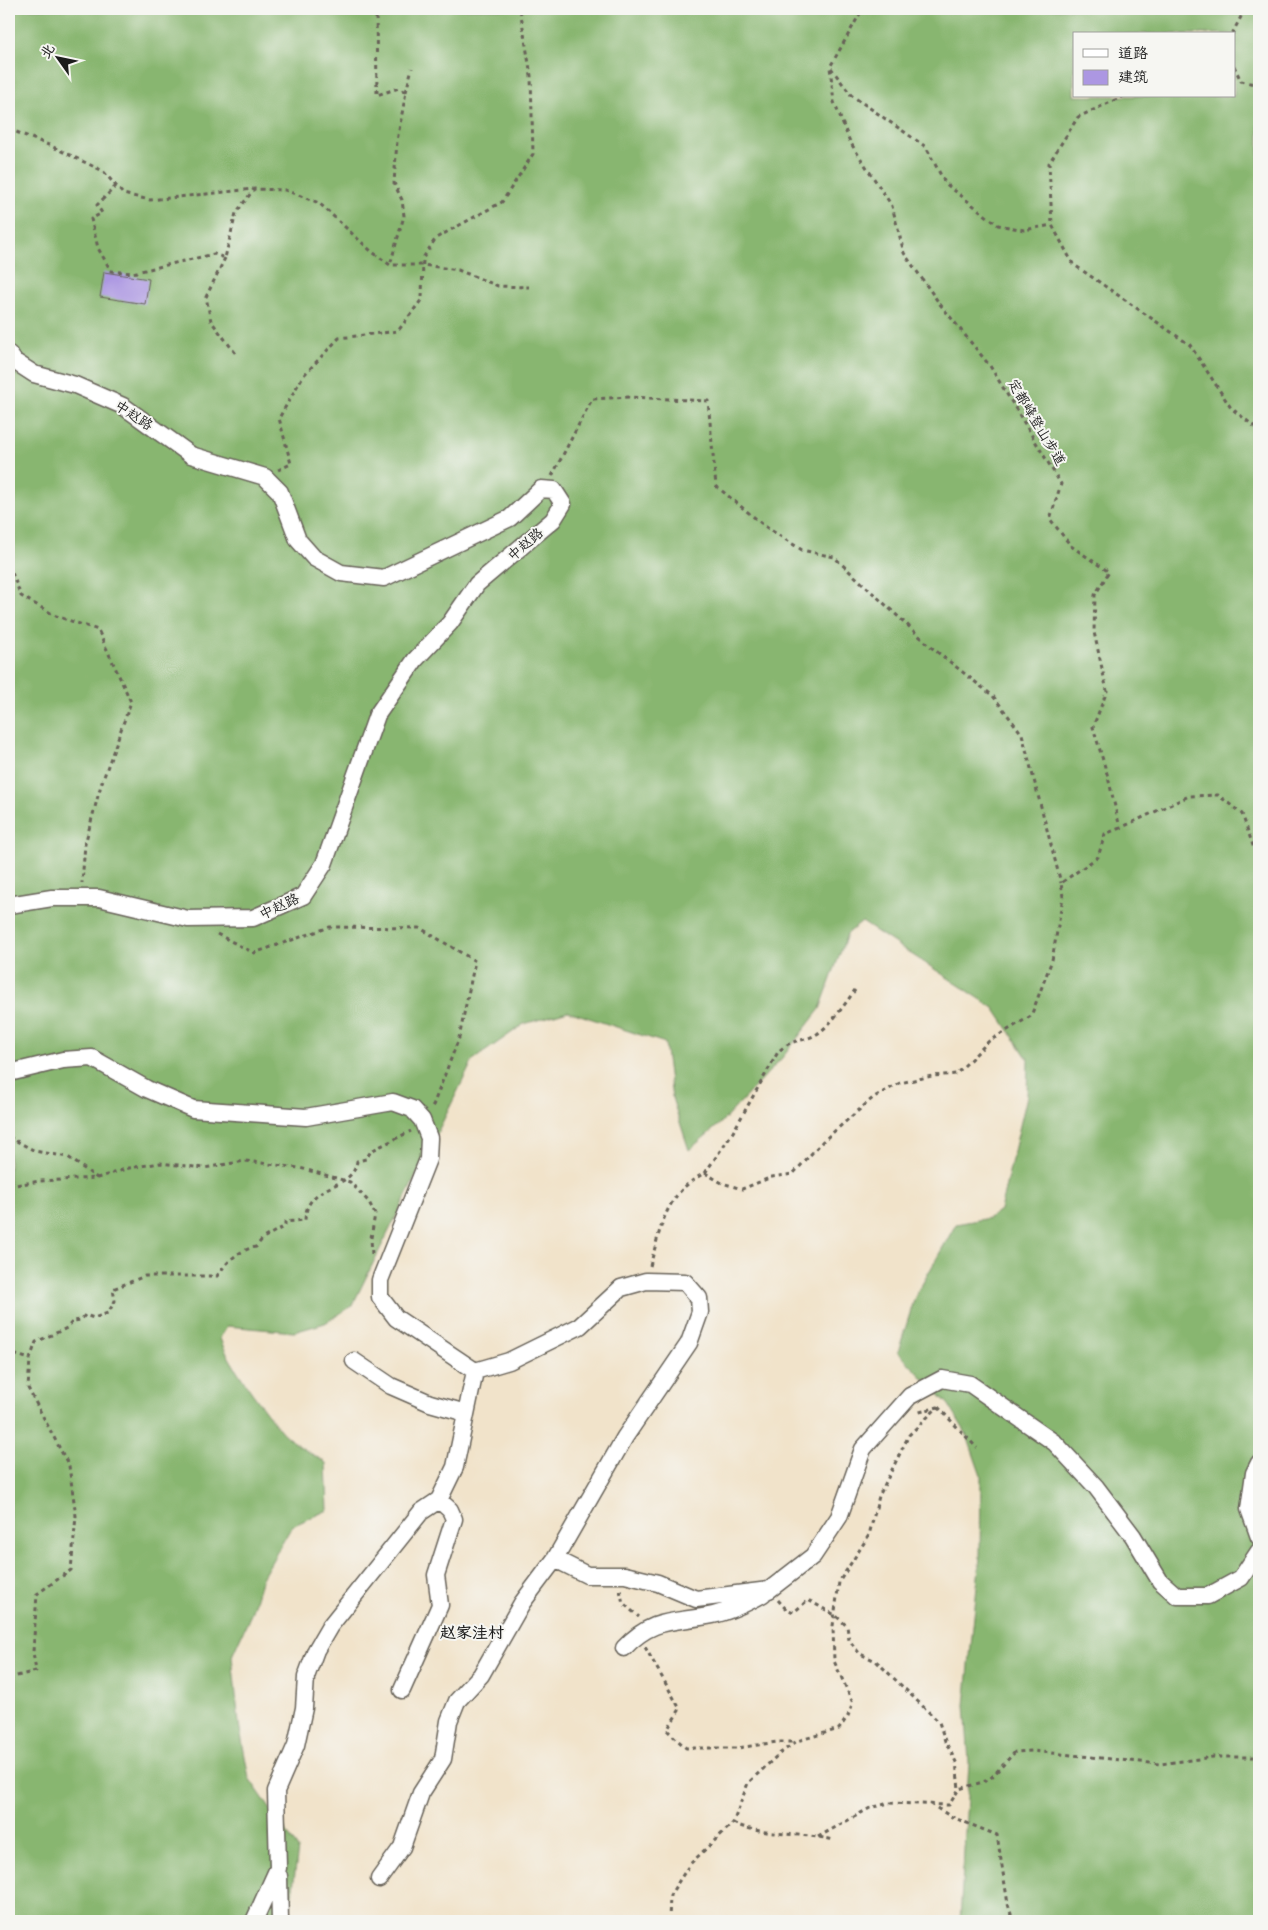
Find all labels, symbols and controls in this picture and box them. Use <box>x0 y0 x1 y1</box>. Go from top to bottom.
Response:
north arrow <box>32 32 82 82</box>
legend <box>1073 32 1236 98</box>
text: 北 <box>35 40 58 62</box>
text: 道路 <box>1118 42 1148 62</box>
text: 建筑 <box>1118 66 1148 86</box>
street label: 定都峰登山步道 <box>1004 375 1071 469</box>
street label: 中赵路 <box>111 395 157 434</box>
street label: 中赵路 <box>503 523 547 565</box>
street label: 中赵路 <box>256 888 302 923</box>
district label: 赵家洼村 <box>440 1621 504 1642</box>

